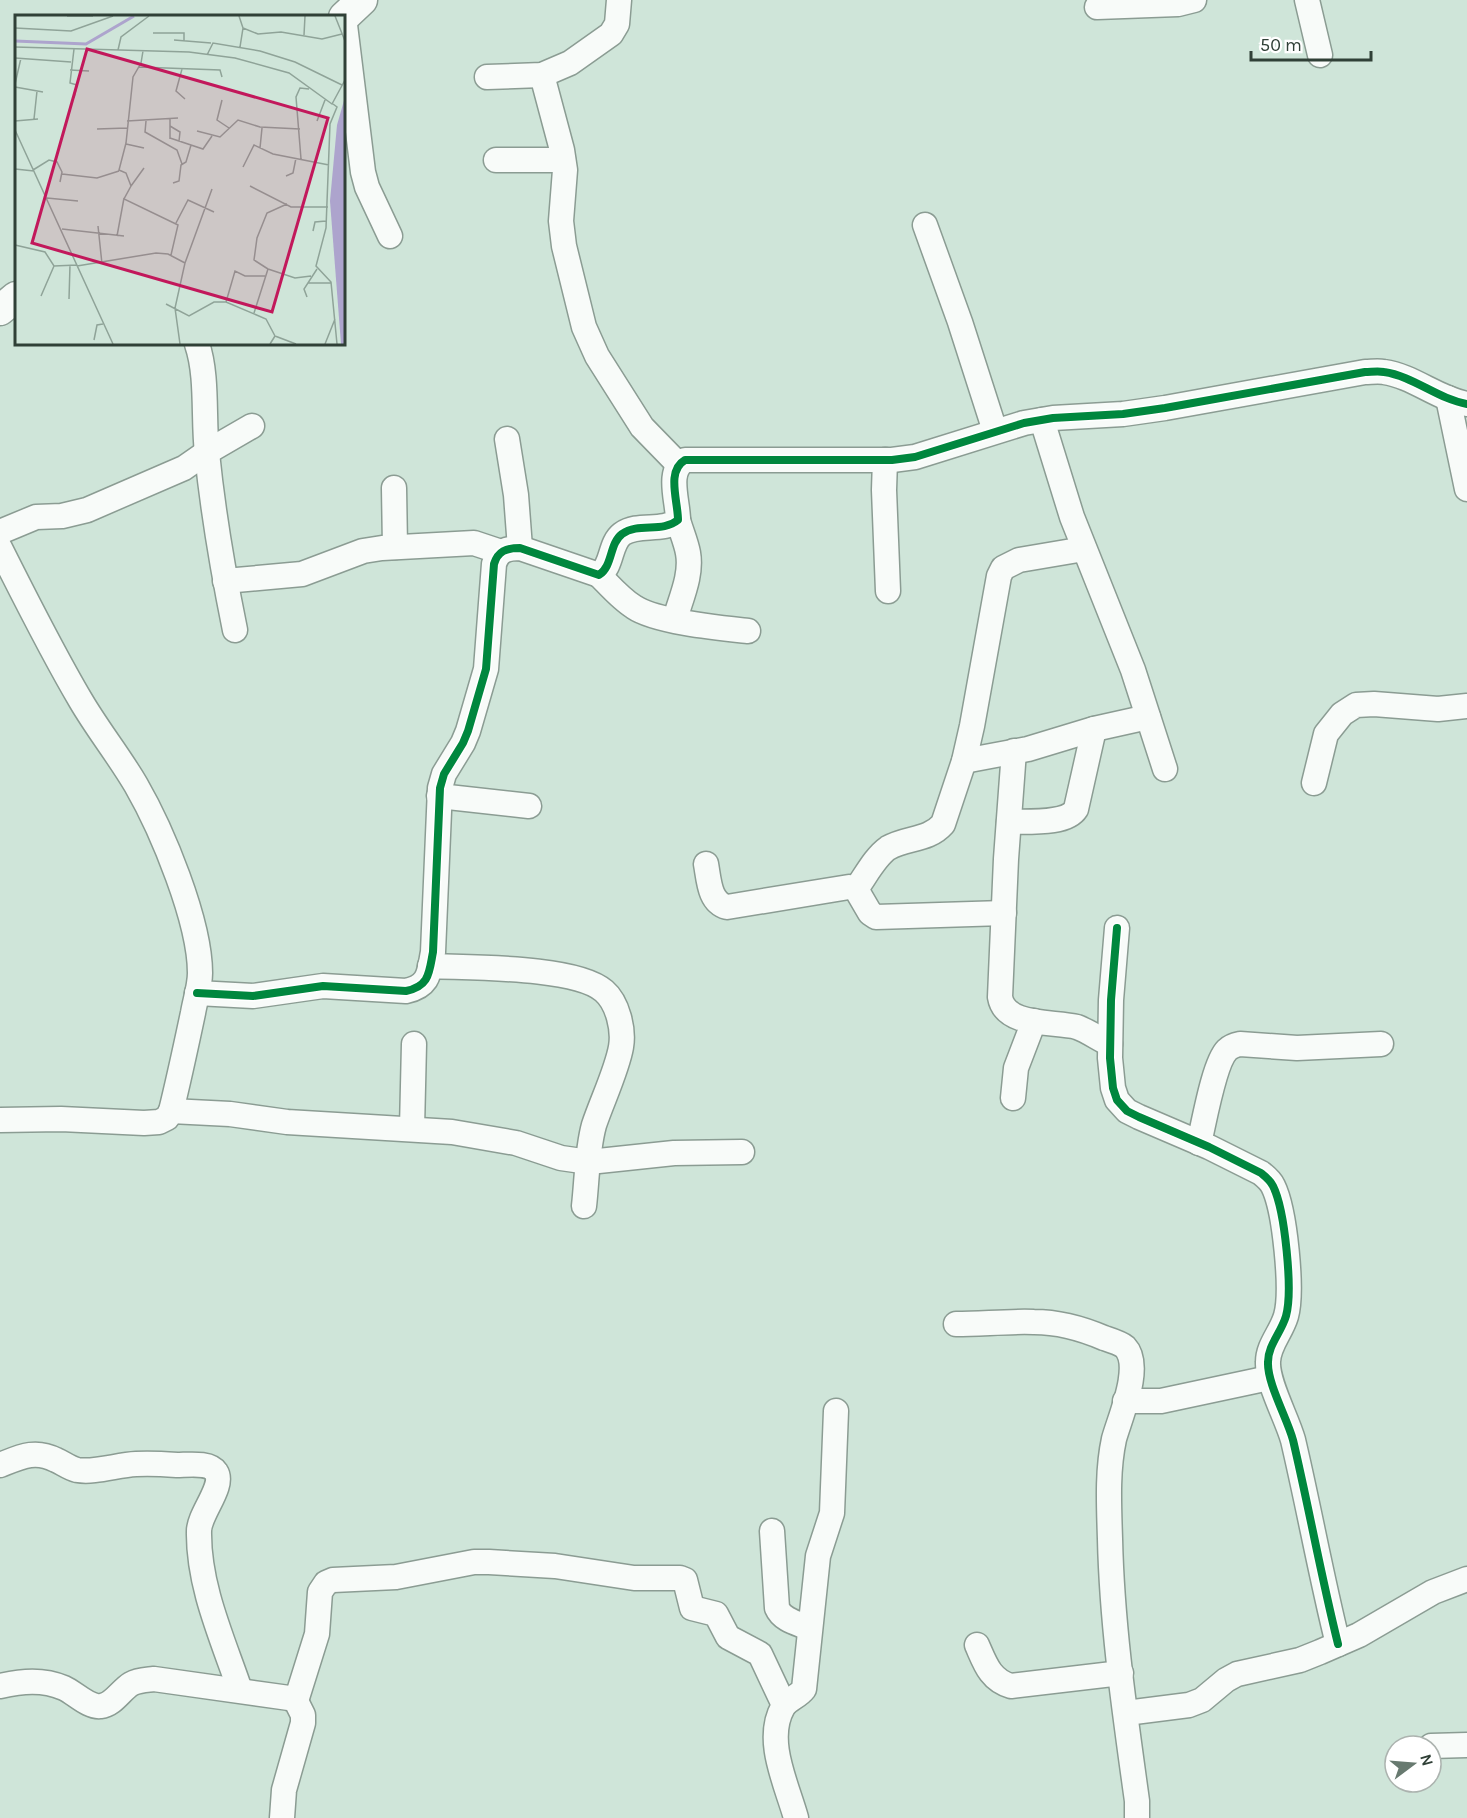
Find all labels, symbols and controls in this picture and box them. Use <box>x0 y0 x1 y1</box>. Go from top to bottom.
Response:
inset map <box>15 15 345 345</box>
scale bar <box>1251 24 1371 62</box>
text: 50 m <box>1260 34 1302 56</box>
north arrow <box>1383 1734 1443 1794</box>
text: N <box>1416 1752 1438 1768</box>

